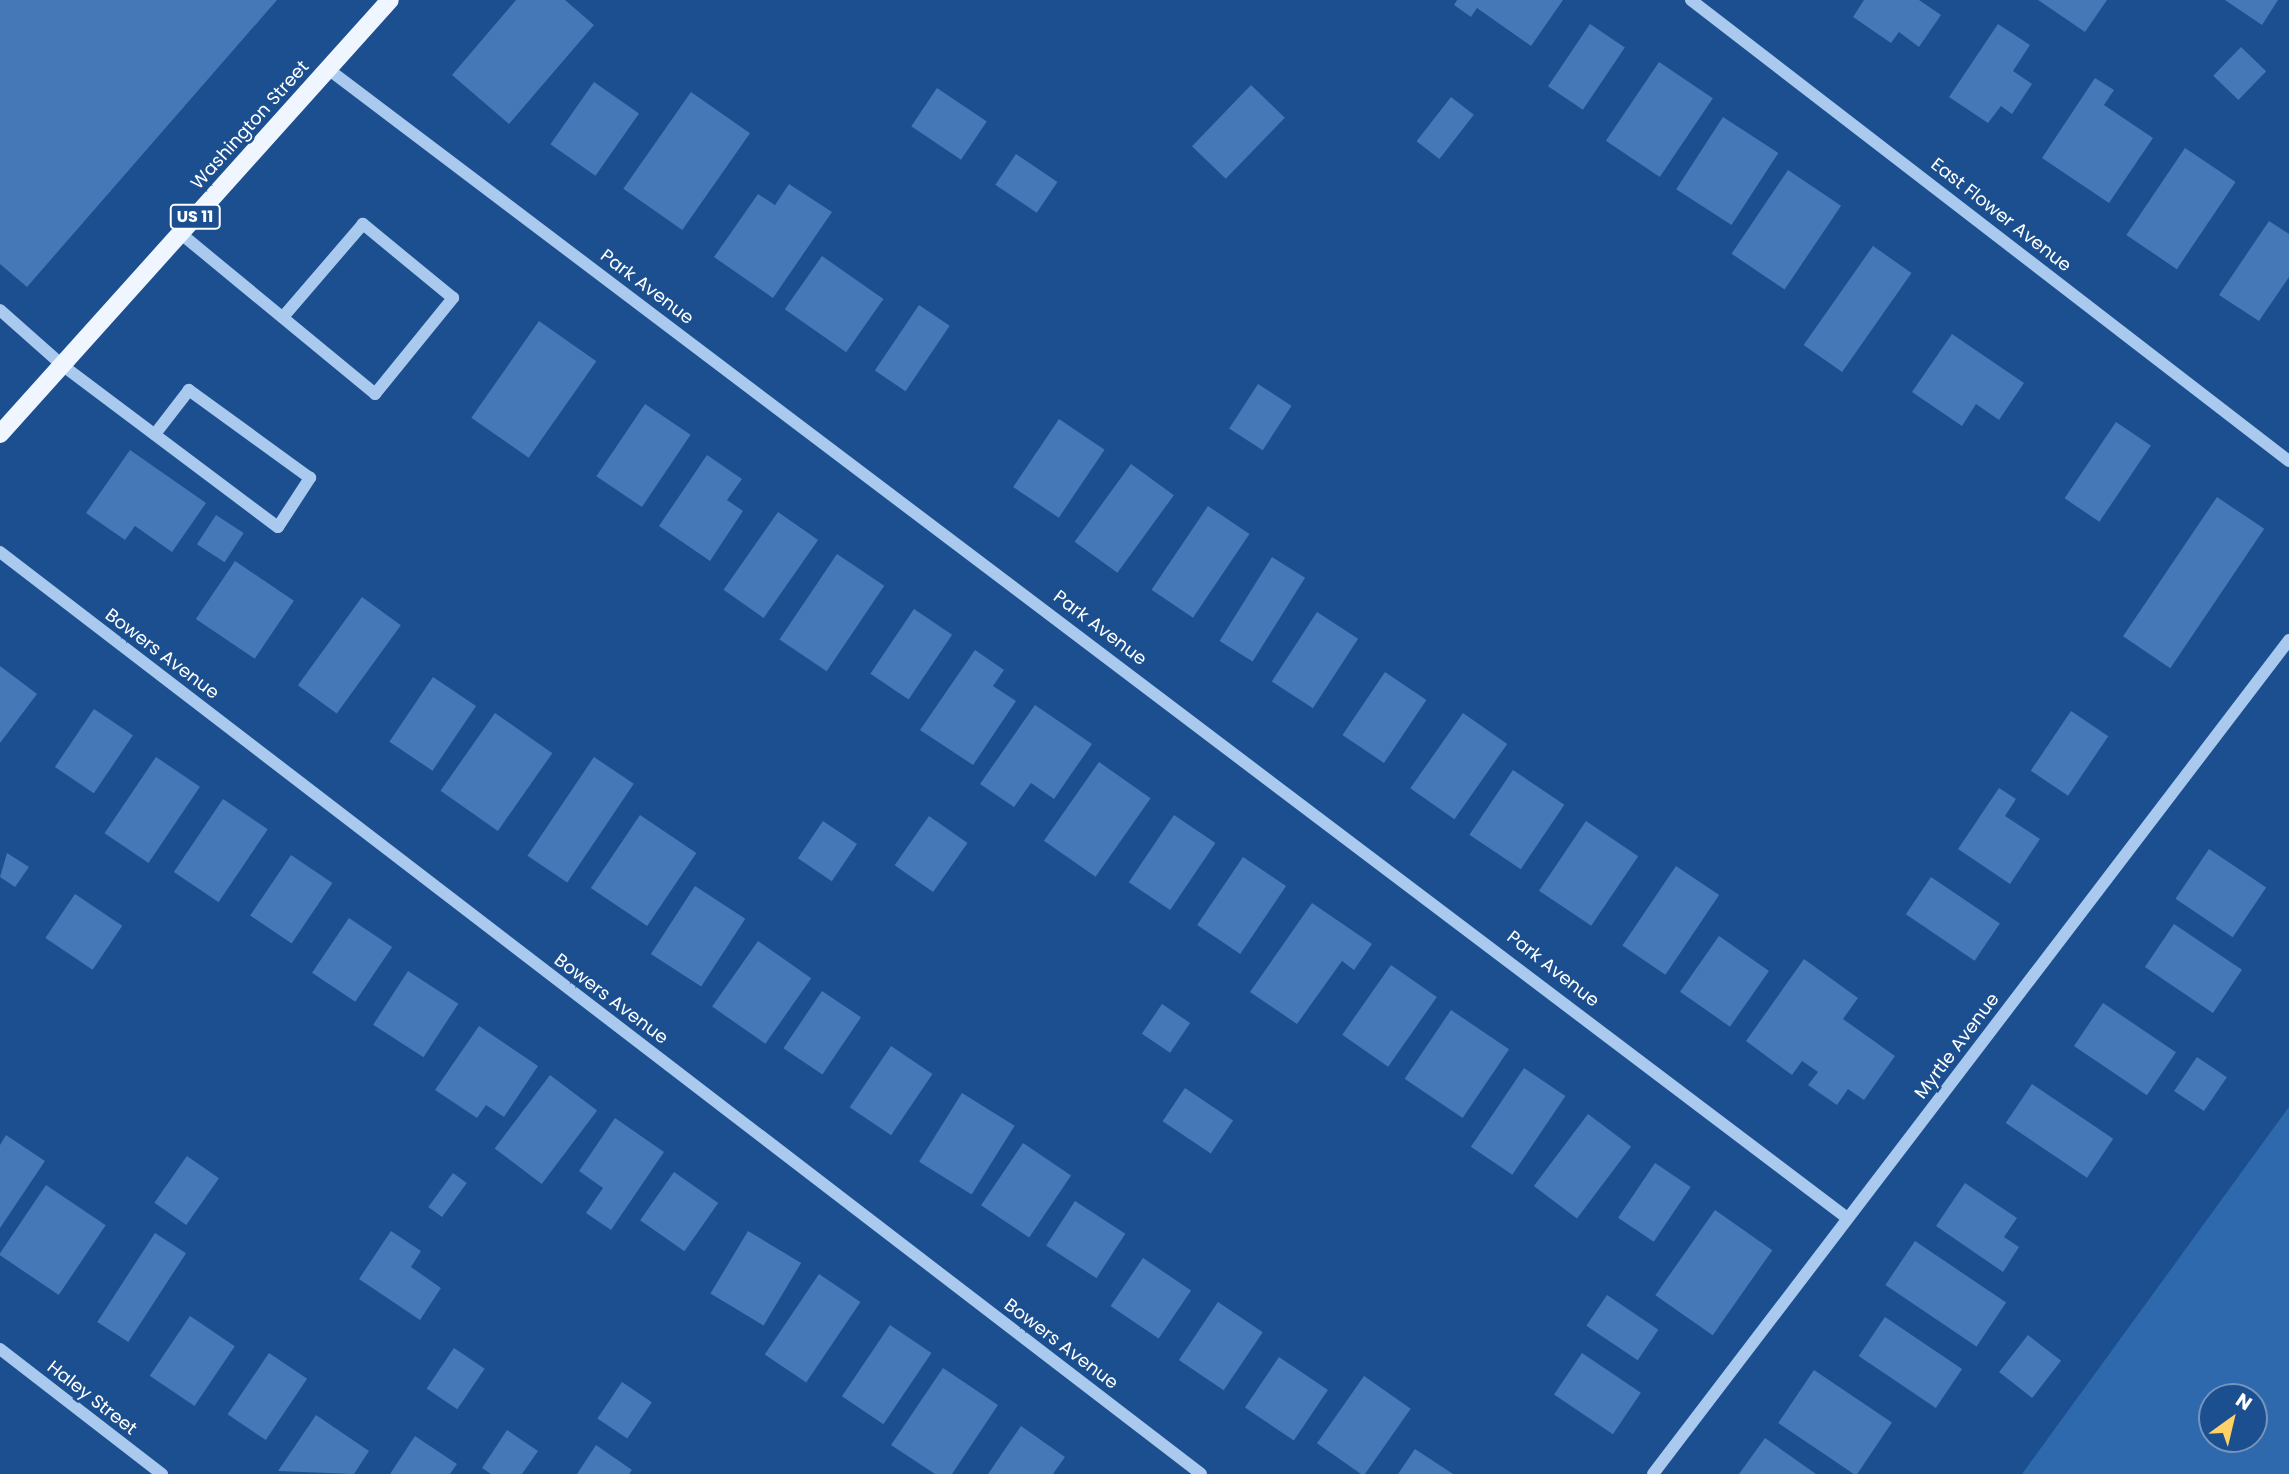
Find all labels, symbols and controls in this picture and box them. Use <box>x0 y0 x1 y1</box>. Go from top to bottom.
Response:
street label: Washington Street <box>186 56 314 194</box>
street label: East Flower Avenue <box>1927 153 2075 277</box>
road number: US 11 <box>169 204 221 230</box>
street label: Park Avenue <box>596 245 698 329</box>
street label: Park Avenue <box>1049 586 1151 670</box>
street label: Bowers Avenue <box>101 604 223 704</box>
street label: Park Avenue <box>1503 926 1603 1012</box>
street label: Bowers Avenue <box>550 949 672 1049</box>
street label: Myrtle Avenue <box>1910 989 2004 1103</box>
street label: Bowers Avenue <box>1000 1294 1122 1394</box>
street label: Haley Street <box>43 1356 141 1440</box>
north arrow <box>2198 1383 2268 1453</box>
text: N <box>2230 1387 2257 1417</box>

